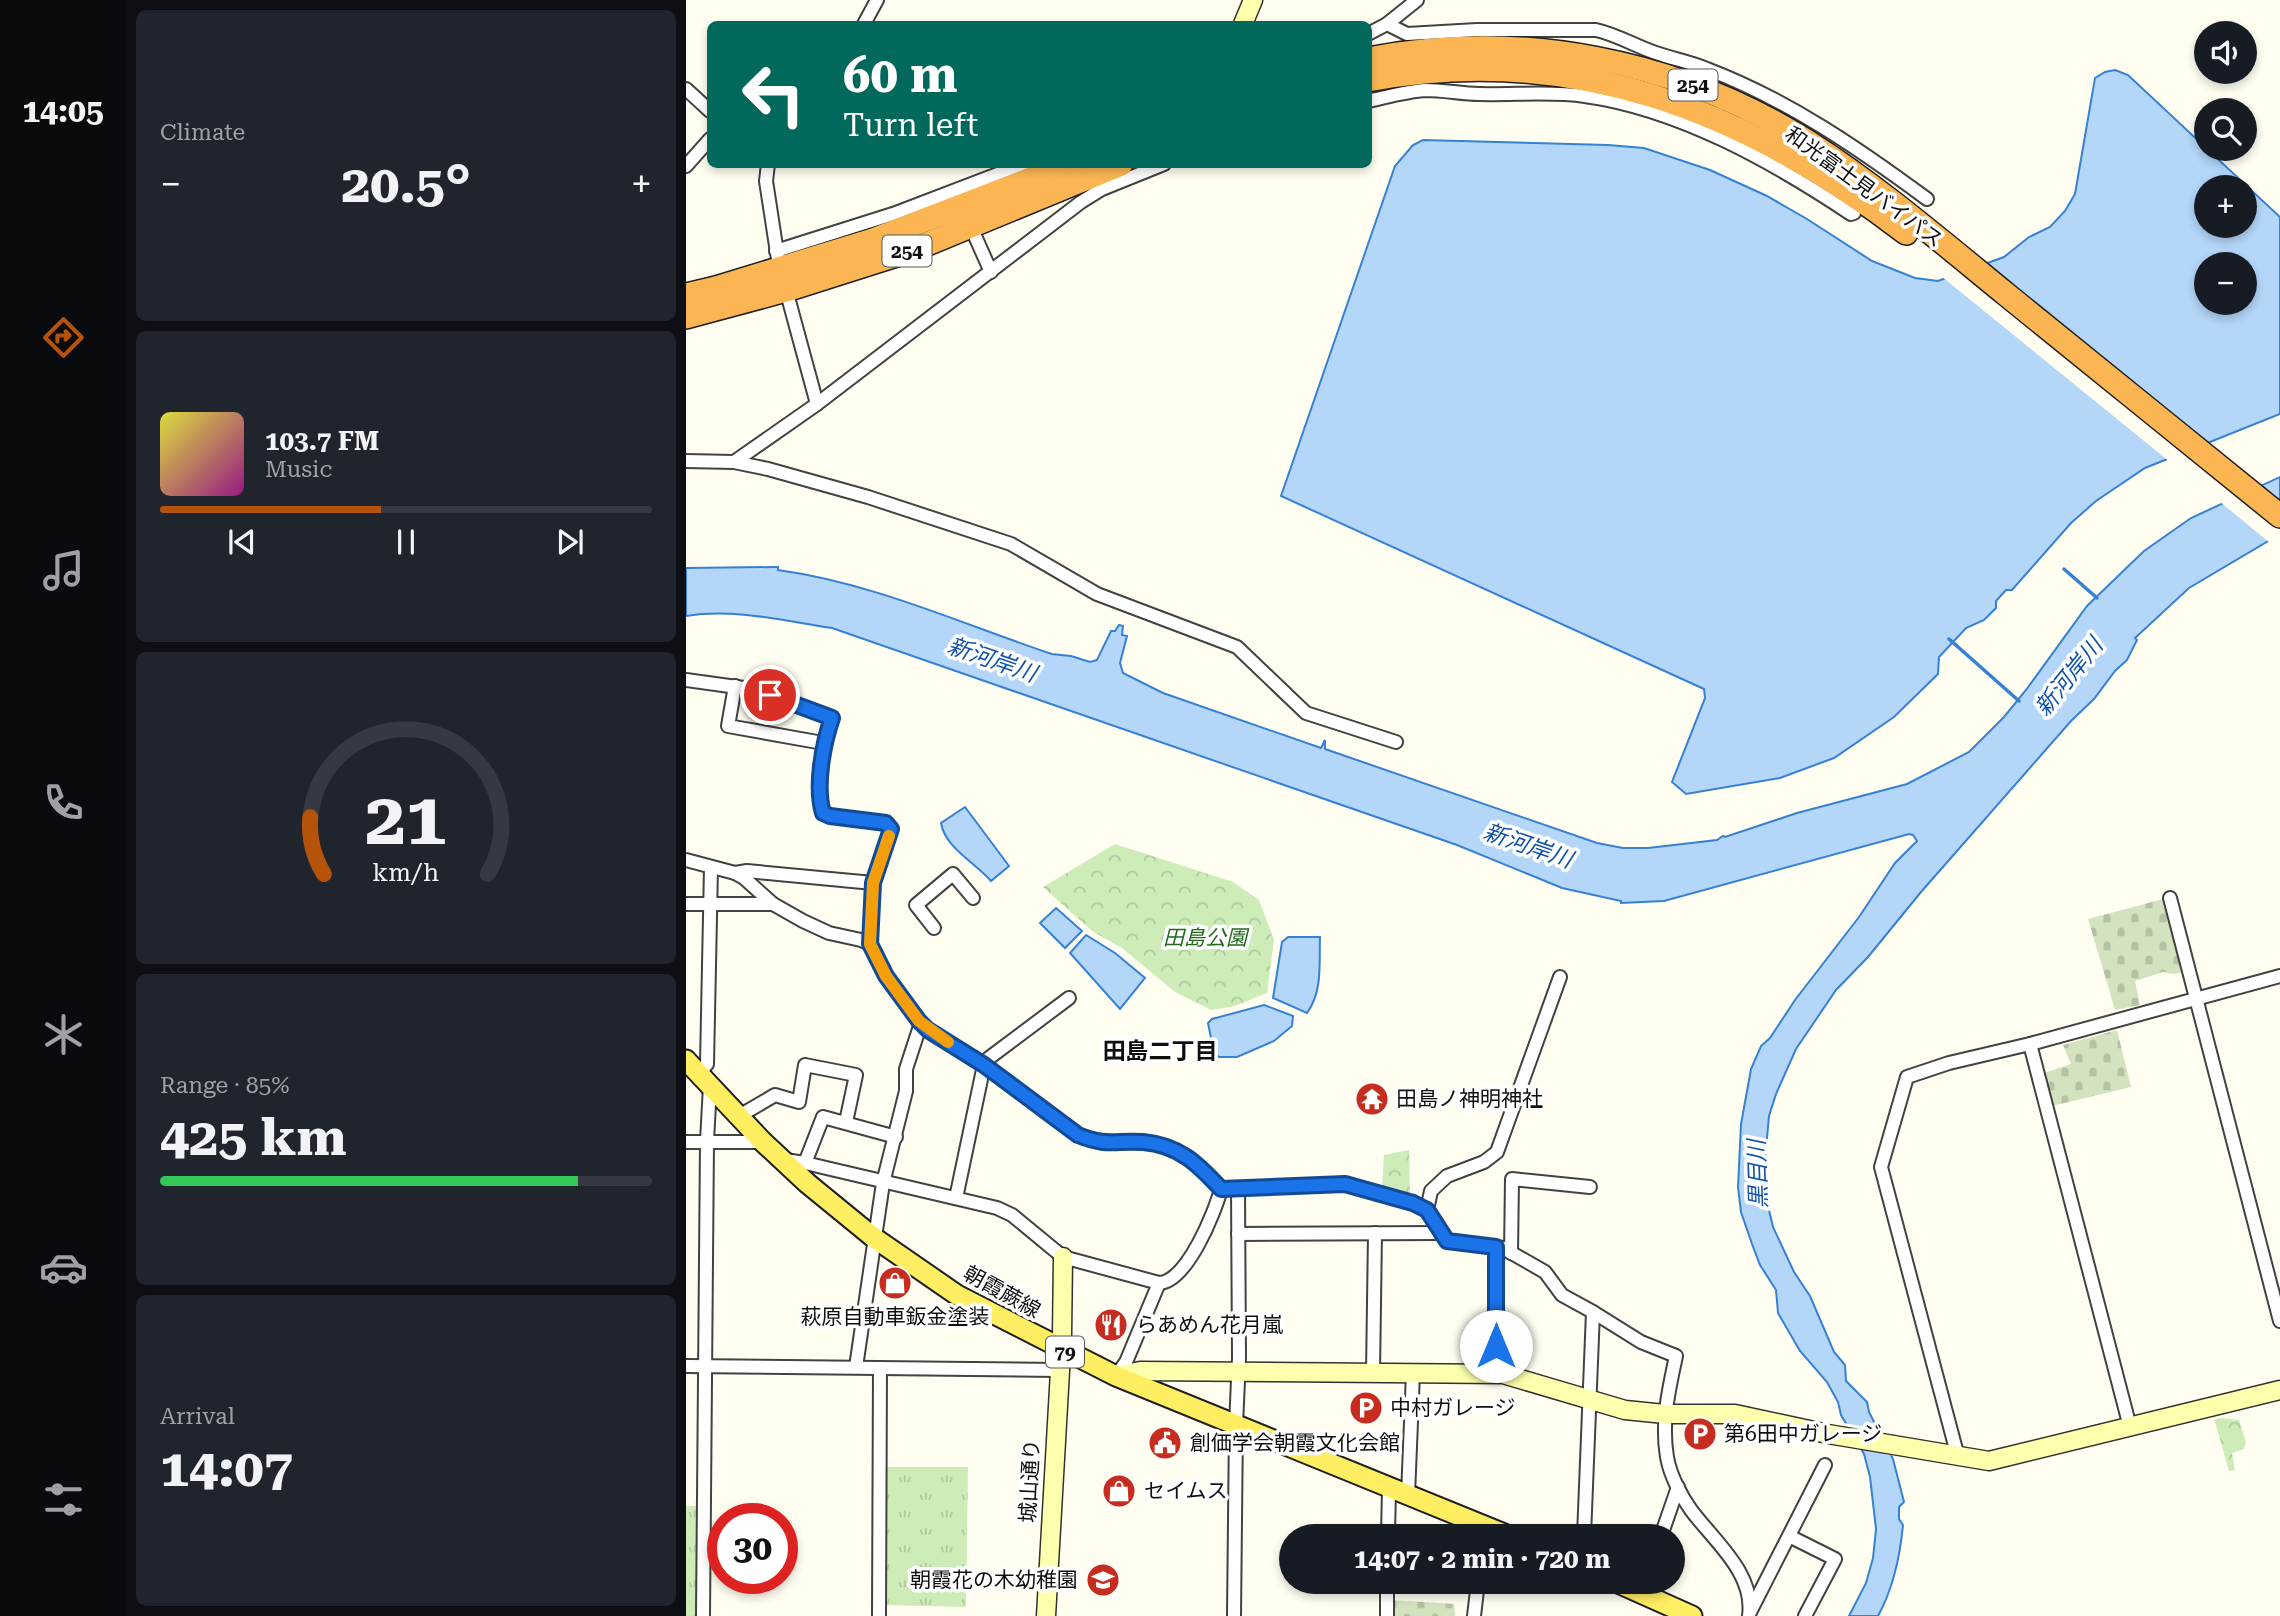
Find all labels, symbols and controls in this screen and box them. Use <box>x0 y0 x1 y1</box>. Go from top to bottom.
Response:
map controls <box>2194 21 2257 315</box>
button: sound <box>2194 21 2257 84</box>
text: 60 m <box>843 47 958 104</box>
icon: left <box>728 49 819 140</box>
road number: 254 <box>1668 69 1718 100</box>
text: 14:05 <box>22 92 104 130</box>
button: search <box>2194 98 2257 161</box>
text: Turn left <box>843 106 978 144</box>
text: Climate <box>160 119 245 146</box>
street label: 和光富士見バイパス <box>1781 122 1947 252</box>
text: 20.5° <box>341 154 471 215</box>
text: − <box>160 162 181 206</box>
text: + <box>631 162 652 206</box>
button: + <box>2194 175 2257 238</box>
road number: 254 <box>882 235 932 266</box>
button: − <box>2194 252 2257 315</box>
icon: directions <box>39 313 88 362</box>
text: 103.7 FM <box>265 426 379 456</box>
text: Music <box>265 456 332 483</box>
icon: previous <box>223 523 261 561</box>
icon: pause <box>387 523 425 561</box>
icon: next <box>551 523 589 561</box>
icon: music <box>39 546 88 595</box>
water label: 新河岸川 <box>2030 630 2110 721</box>
water label: 新河岸川 <box>944 632 1043 689</box>
pin <box>740 665 800 725</box>
icon: arrive <box>751 676 789 714</box>
text: 21 <box>365 777 447 862</box>
icon: phone <box>39 778 88 827</box>
water label: 新河岸川 <box>1480 818 1579 875</box>
text: km/h <box>373 858 439 887</box>
park label: 田島公園 <box>1163 926 1250 950</box>
icon: climate <box>39 1010 88 1059</box>
district label: 田島二丁目 <box>1103 1038 1218 1065</box>
text: Range · 85% <box>160 1072 289 1099</box>
temple icon: 田島ノ神明神社 <box>1353 1080 1391 1118</box>
place label: 田島ノ神明神社 <box>1396 1087 1543 1111</box>
text: 425 km <box>160 1107 347 1168</box>
water label: 黒目川 <box>1743 1136 1773 1209</box>
icon: car <box>39 1243 88 1292</box>
street label: 朝霞蕨線 <box>959 1261 1045 1323</box>
shop icon: 萩原自動車鈑金塗装 <box>876 1264 914 1302</box>
place label: 萩原自動車鈑金塗装 <box>801 1305 990 1329</box>
restaurant icon: らあめん花月嵐 <box>1092 1306 1130 1344</box>
position arrow <box>1459 1309 1533 1383</box>
place label: らあめん花月嵐 <box>1136 1313 1283 1337</box>
road number: 79 <box>1046 1336 1084 1368</box>
parking icon: 中村ガレージ <box>1347 1389 1385 1427</box>
place label: 中村ガレージ <box>1390 1396 1516 1420</box>
text: Arrival <box>160 1403 235 1430</box>
parking icon: 第6田中ガレージ <box>1681 1415 1719 1453</box>
place label: 第6田中ガレージ <box>1724 1422 1882 1446</box>
public building icon: 創価学会朝霞文化会館 <box>1146 1424 1184 1462</box>
place label: 創価学会朝霞文化会館 <box>1190 1431 1400 1455</box>
text: 14:07 <box>160 1438 293 1499</box>
street label: 城山通り <box>1016 1438 1044 1524</box>
shop icon: セイムス <box>1100 1472 1138 1510</box>
icon: filters <box>39 1475 88 1524</box>
place label: セイムス <box>1144 1479 1228 1503</box>
speed limit sign: 30 <box>707 1503 798 1594</box>
text: 14:07 · 2 min · 720 m <box>1354 1544 1610 1574</box>
school or university icon: 朝霞花の木幼稚園 <box>1084 1561 1122 1599</box>
place label: 朝霞花の木幼稚園 <box>910 1568 1078 1592</box>

